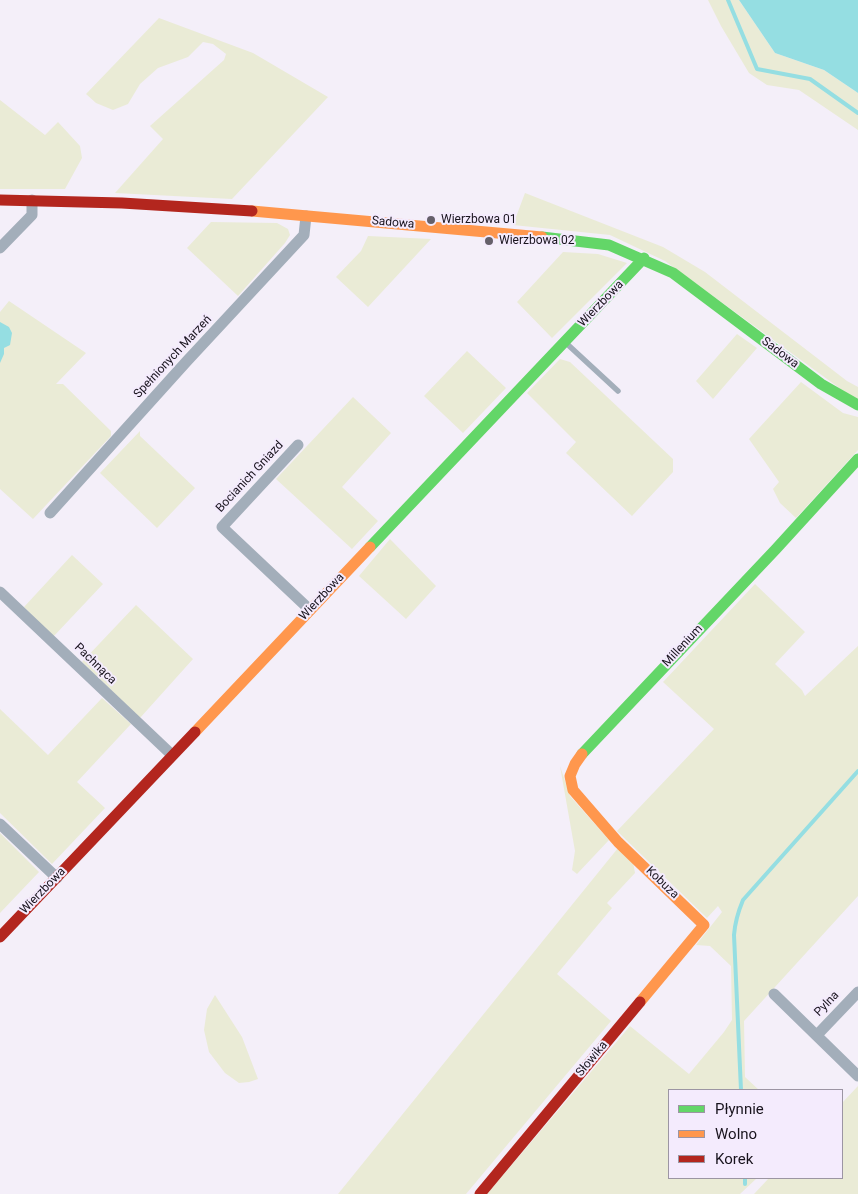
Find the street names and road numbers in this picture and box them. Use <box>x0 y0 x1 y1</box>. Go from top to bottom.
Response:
street label: Sadowa <box>371 214 415 232</box>
street label: Wierzbowa <box>575 278 627 330</box>
street label: Spełnionych Marzeń <box>131 313 215 401</box>
street label: Sadowa <box>759 334 801 372</box>
street label: Bocianich Gniazd <box>213 438 287 516</box>
street label: Wierzbowa <box>297 570 347 624</box>
street label: Millenium <box>660 622 706 670</box>
street label: Pachnąca <box>71 640 119 688</box>
street label: Kobuza <box>643 864 681 902</box>
street label: Wierzbowa <box>17 865 69 917</box>
street label: Pylna <box>812 988 842 1020</box>
street label: Słowika <box>573 1038 611 1080</box>

